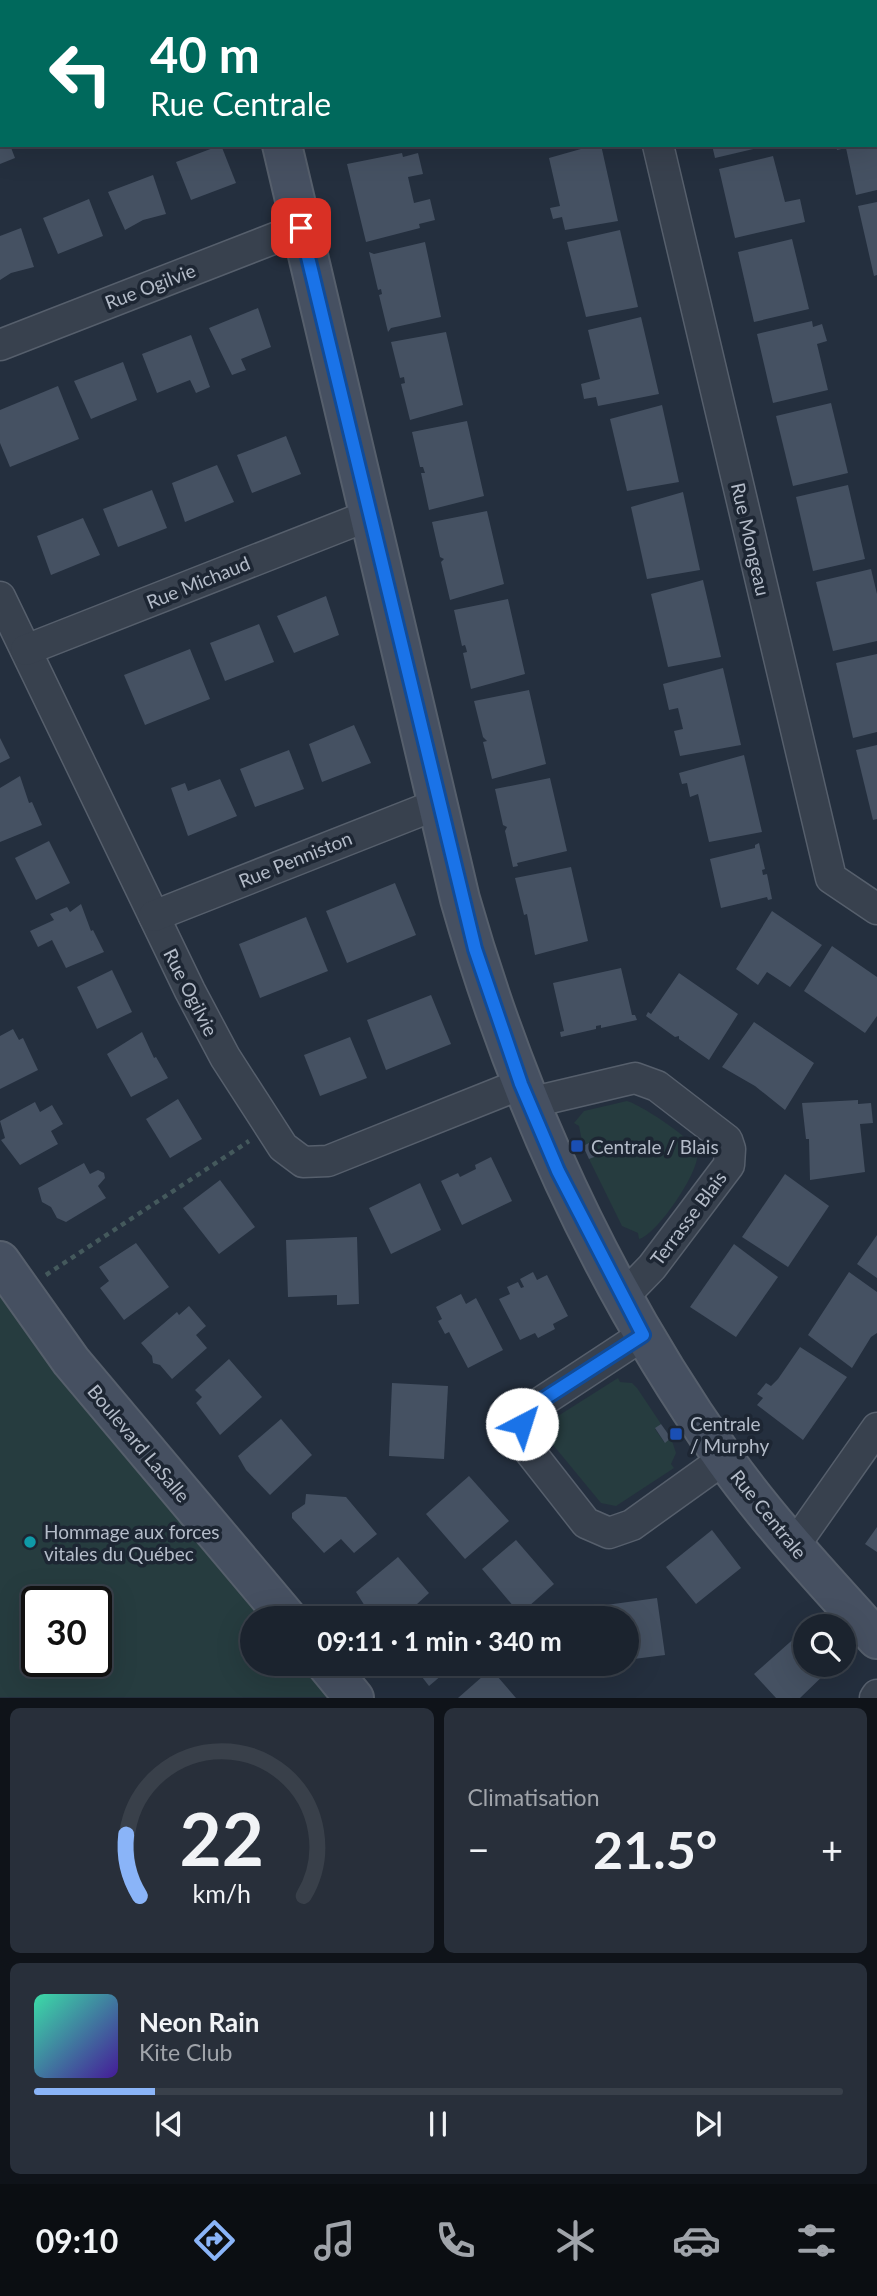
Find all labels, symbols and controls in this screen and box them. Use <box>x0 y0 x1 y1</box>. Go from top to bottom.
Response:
text: 40 m <box>150 25 260 83</box>
icon: left <box>35 28 126 119</box>
text: Rue Centrale <box>150 84 331 123</box>
pin <box>271 198 331 258</box>
icon: arrive <box>282 209 320 247</box>
street label: Rue Ogilvie <box>101 258 199 314</box>
street label: Rue Mongeau <box>727 480 775 598</box>
street label: Rue Michaud <box>143 551 253 613</box>
street label: Rue Penniston <box>235 826 355 892</box>
street label: Rue Ogilvie <box>159 944 223 1040</box>
place label: Centrale / Blais <box>591 1135 719 1158</box>
marker: Centrale / Blais <box>569 1138 585 1154</box>
street label: Terrasse Blais <box>645 1166 731 1270</box>
street label: Boulevard LaSalle <box>83 1379 195 1507</box>
position arrow <box>485 1387 559 1461</box>
place label: Centrale / Murphy <box>690 1412 769 1457</box>
marker: Centrale / Murphy <box>668 1426 684 1442</box>
street label: Rue Centrale <box>726 1465 812 1563</box>
place label: Hommage aux forces vitales du Québec <box>44 1520 219 1565</box>
marker: Hommage aux forces vitales du Québec <box>22 1534 38 1550</box>
speed limit sign: 30 <box>21 1586 112 1677</box>
map controls <box>793 1614 856 1677</box>
button: search <box>793 1614 856 1677</box>
text: 09:11 · 1 min · 340 m <box>317 1625 562 1657</box>
text: Climatisation <box>468 1783 599 1811</box>
text: 22 <box>180 1795 264 1883</box>
text: 21.5° <box>593 1818 717 1880</box>
text: − <box>468 1826 490 1872</box>
text: + <box>821 1826 843 1872</box>
text: km/h <box>192 1878 251 1908</box>
text: Neon Rain <box>139 2006 259 2038</box>
text: Kite Club <box>139 2038 232 2066</box>
icon: previous <box>150 2105 188 2143</box>
icon: pause <box>419 2105 457 2143</box>
icon: next <box>689 2105 727 2143</box>
icon: directions <box>190 2216 239 2265</box>
icon: music <box>310 2216 359 2265</box>
icon: phone <box>431 2216 480 2265</box>
icon: climate <box>551 2216 600 2265</box>
icon: car <box>672 2216 721 2265</box>
icon: filters <box>792 2216 841 2265</box>
text: 09:10 <box>36 2221 118 2260</box>

